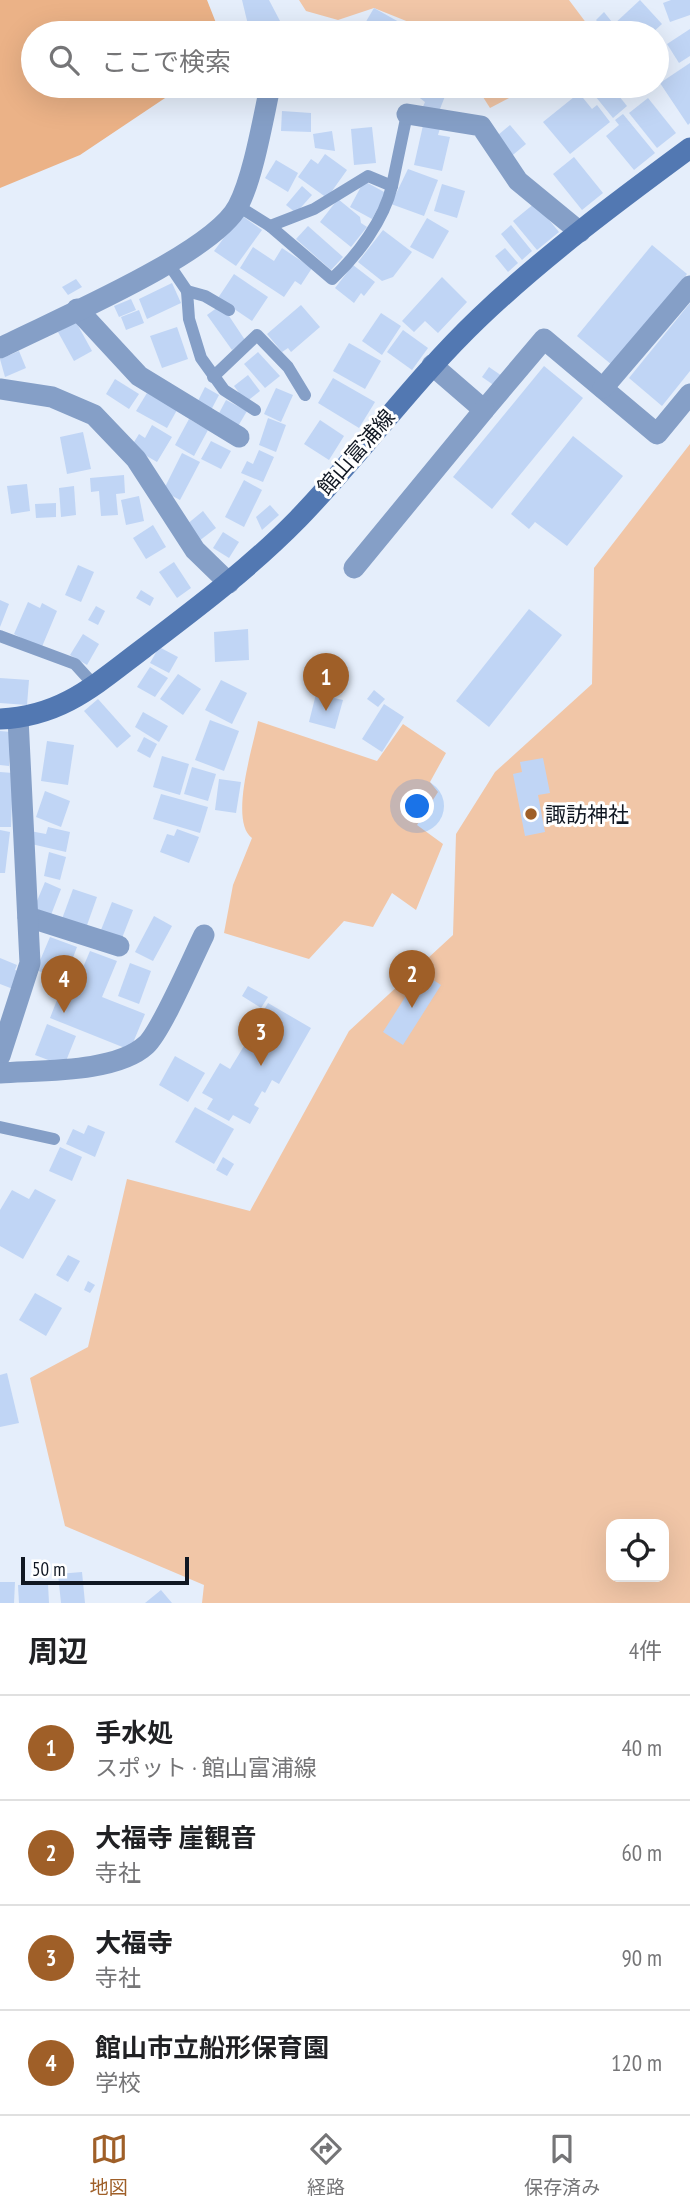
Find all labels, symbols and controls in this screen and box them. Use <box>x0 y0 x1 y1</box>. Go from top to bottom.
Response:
search box <box>21 21 669 98</box>
icon: search <box>45 41 83 79</box>
text: ここで検索 <box>101 45 231 78</box>
street label: 館山富浦線 <box>311 404 401 500</box>
pin: 1 <box>303 653 349 711</box>
your location <box>400 789 434 823</box>
place label: 諏訪神社 <box>545 801 629 828</box>
marker: 諏訪神社 <box>523 806 539 822</box>
pin: 2 <box>389 950 435 1008</box>
pin: 4 <box>41 955 87 1013</box>
pin: 3 <box>238 1008 284 1066</box>
map controls <box>606 1519 669 1582</box>
button: locate <box>606 1519 669 1582</box>
scale bar <box>21 1554 189 1586</box>
text: 50 m <box>32 1557 66 1581</box>
text: 周辺 <box>28 1631 88 1670</box>
text: 4件 <box>629 1636 662 1665</box>
text: 手水処 <box>95 1716 173 1749</box>
text: 1 <box>46 1733 57 1762</box>
text: 40 m <box>621 1733 662 1762</box>
text: スポット · 館山富浦線 <box>95 1753 317 1782</box>
text: 大福寺 崖観音 <box>95 1821 256 1854</box>
text: 2 <box>46 1838 57 1867</box>
text: 60 m <box>621 1838 662 1867</box>
text: 寺社 <box>95 1858 141 1887</box>
text: 大福寺 <box>95 1926 173 1959</box>
text: 3 <box>46 1943 57 1972</box>
text: 90 m <box>621 1943 662 1972</box>
text: 寺社 <box>95 1963 141 1992</box>
text: 館山市立船形保育園 <box>95 2031 329 2064</box>
text: 4 <box>46 2048 57 2077</box>
text: 120 m <box>611 2048 662 2077</box>
text: 学校 <box>95 2068 141 2097</box>
tab: 地図 <box>90 2130 128 2199</box>
tab: 経路 <box>307 2130 345 2199</box>
tab: 保存済み <box>524 2130 600 2199</box>

